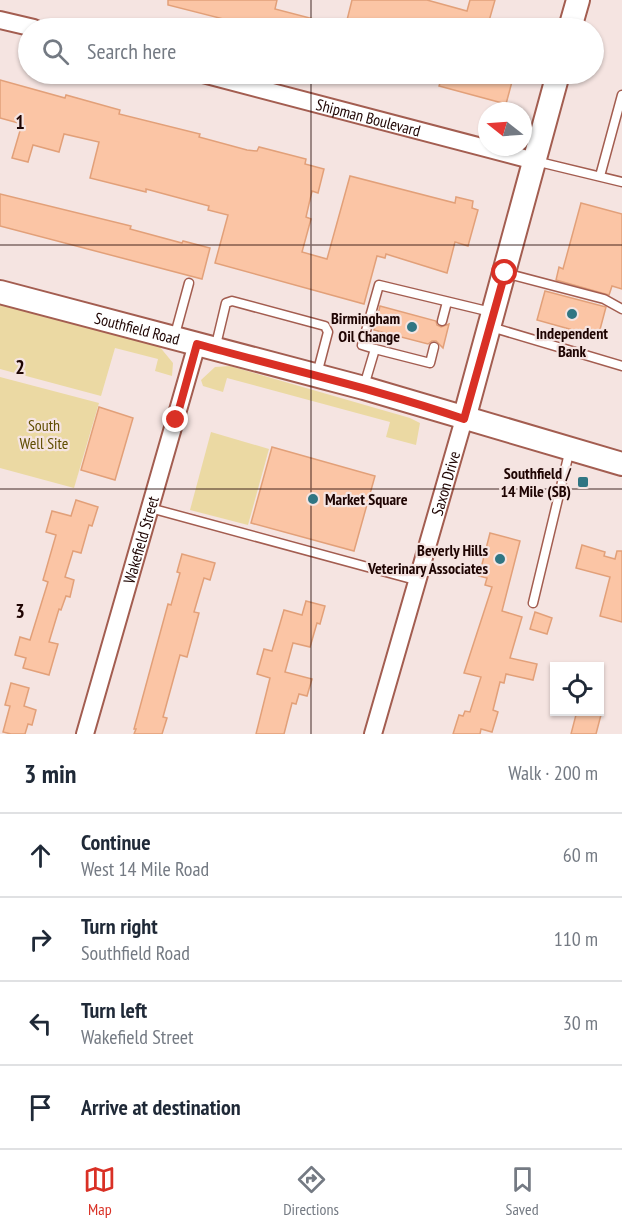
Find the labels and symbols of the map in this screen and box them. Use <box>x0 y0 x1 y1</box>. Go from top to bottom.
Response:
street label: Shipman Boulevard <box>314 94 423 141</box>
north arrow <box>478 102 532 156</box>
text: 1 <box>15 109 25 135</box>
route start <box>491 259 517 285</box>
street label: Southfield Road <box>93 307 182 349</box>
marker: Independent Bank <box>565 307 579 321</box>
place label: Birmingham Oil Change <box>331 308 400 346</box>
marker: Birmingham Oil Change <box>405 320 419 334</box>
place label: Independent Bank <box>536 323 608 361</box>
text: 2 <box>15 354 25 380</box>
route end <box>162 406 188 432</box>
park label: South Well Site <box>20 415 68 453</box>
street label: Saxon Drive <box>427 449 464 518</box>
place label: Southfield / 14 Mile (SB) <box>500 463 571 501</box>
marker: Southfield / 14 Mile (SB) <box>576 475 590 489</box>
place label: Market Square <box>325 489 408 509</box>
marker: Market Square <box>306 492 320 506</box>
street label: Wakefield Street <box>119 493 163 586</box>
place label: Beverly Hills Veterinary Associates <box>367 540 488 578</box>
marker: Beverly Hills Veterinary Associates <box>493 552 507 566</box>
text: 3 <box>15 598 25 624</box>

